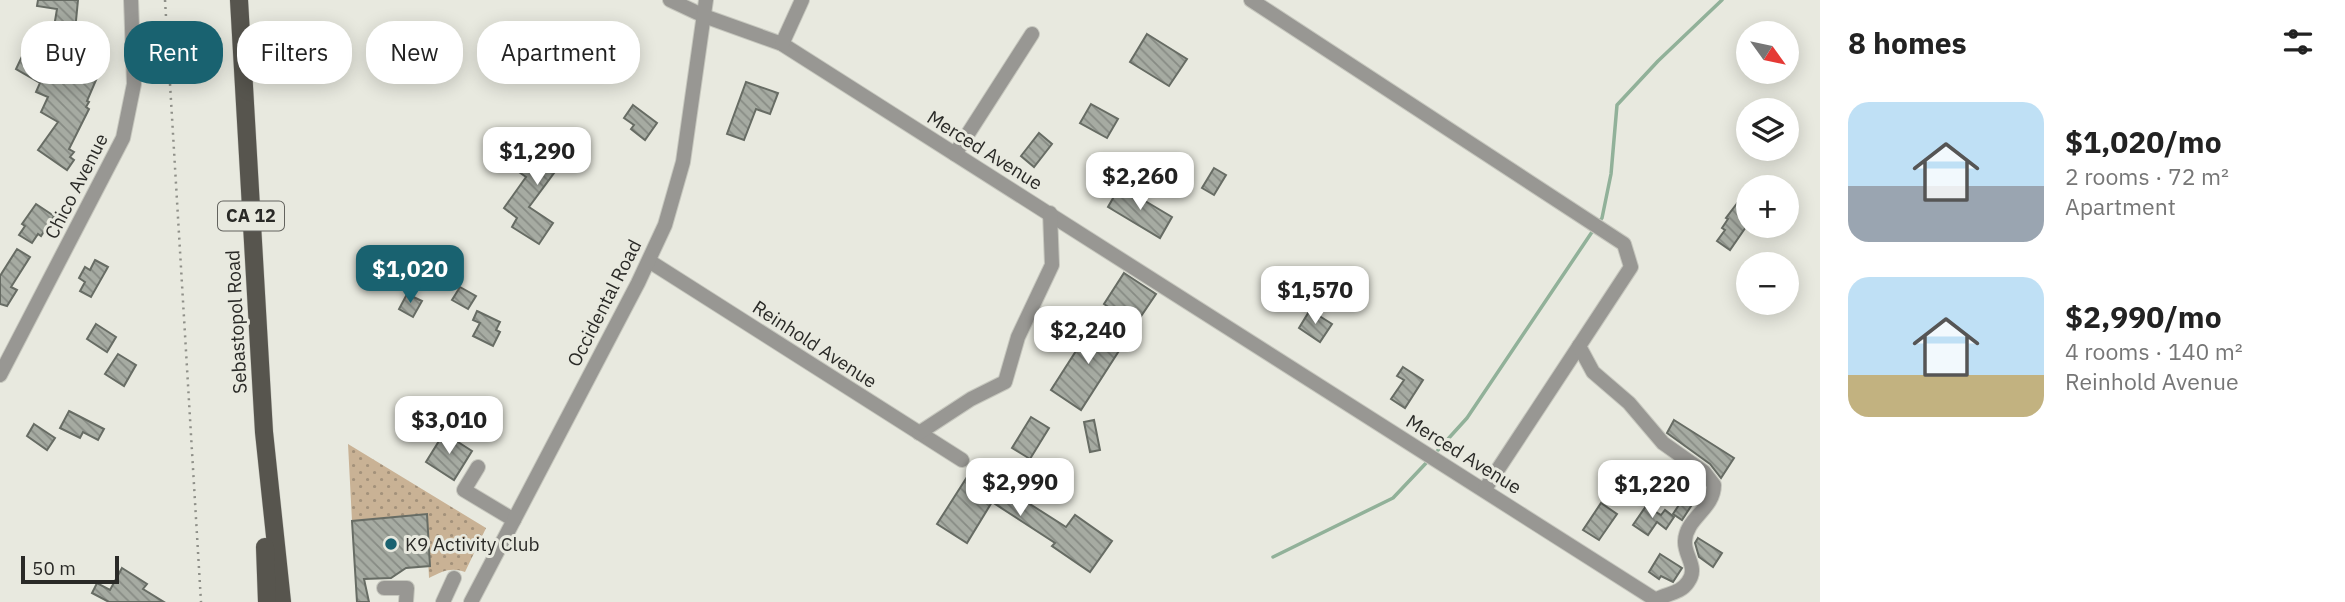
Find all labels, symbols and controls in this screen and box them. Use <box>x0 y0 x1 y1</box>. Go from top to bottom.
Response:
chip: Buy <box>21 21 110 84</box>
chip: Rent <box>124 21 223 84</box>
chip: Filters <box>237 21 352 84</box>
chip: New <box>366 21 463 84</box>
chip: Apartment <box>477 21 640 84</box>
north arrow <box>1736 21 1799 84</box>
map controls <box>1736 21 1799 315</box>
text: 8 homes <box>1848 23 1967 62</box>
icon: filters <box>2279 23 2317 61</box>
button: layers <box>1736 98 1799 161</box>
street label: Merced Avenue <box>923 105 1047 195</box>
text: $1,020/mo <box>2065 122 2222 161</box>
pin: $1,290 <box>480 128 594 187</box>
street label: Chico Avenue <box>39 129 113 243</box>
icon: home <box>1904 130 1988 214</box>
text: $1,290 <box>499 135 575 165</box>
pin: $2,260 <box>1083 152 1197 212</box>
text: $2,260 <box>1102 160 1178 190</box>
text: 2 rooms · 72 m² <box>2065 161 2229 191</box>
button: + <box>1736 175 1799 238</box>
text: Apartment <box>2065 191 2176 221</box>
road number: CA 12 <box>218 202 284 230</box>
street label: Occidental Road <box>562 235 646 371</box>
pin: $1,020 <box>353 246 467 305</box>
street label: Sebastopol Road <box>220 249 252 395</box>
button: − <box>1736 252 1799 315</box>
text: $1,020 <box>372 253 448 283</box>
pin: $1,570 <box>1258 266 1372 326</box>
text: $1,570 <box>1277 274 1353 304</box>
street label: Reinhold Avenue <box>748 295 882 393</box>
text: $2,990/mo <box>2065 297 2222 336</box>
icon: home <box>1904 305 1988 389</box>
pin: $2,240 <box>1031 306 1145 366</box>
text: $2,240 <box>1050 314 1126 344</box>
text: 4 rooms · 140 m² <box>2065 336 2243 366</box>
text: Reinhold Avenue <box>2065 366 2239 396</box>
pin: $3,010 <box>392 396 506 456</box>
text: $3,010 <box>411 404 487 434</box>
street label: Merced Avenue <box>1402 409 1526 499</box>
pin: $2,990 <box>963 458 1077 518</box>
pin: $1,220 <box>1595 461 1709 520</box>
text: $2,990 <box>982 466 1058 496</box>
text: $1,220 <box>1614 468 1690 498</box>
place label: K9 Activity Club <box>405 532 540 556</box>
marker: K9 Activity Club <box>383 536 399 552</box>
scale bar <box>21 553 119 585</box>
text: 50 m <box>32 556 76 580</box>

